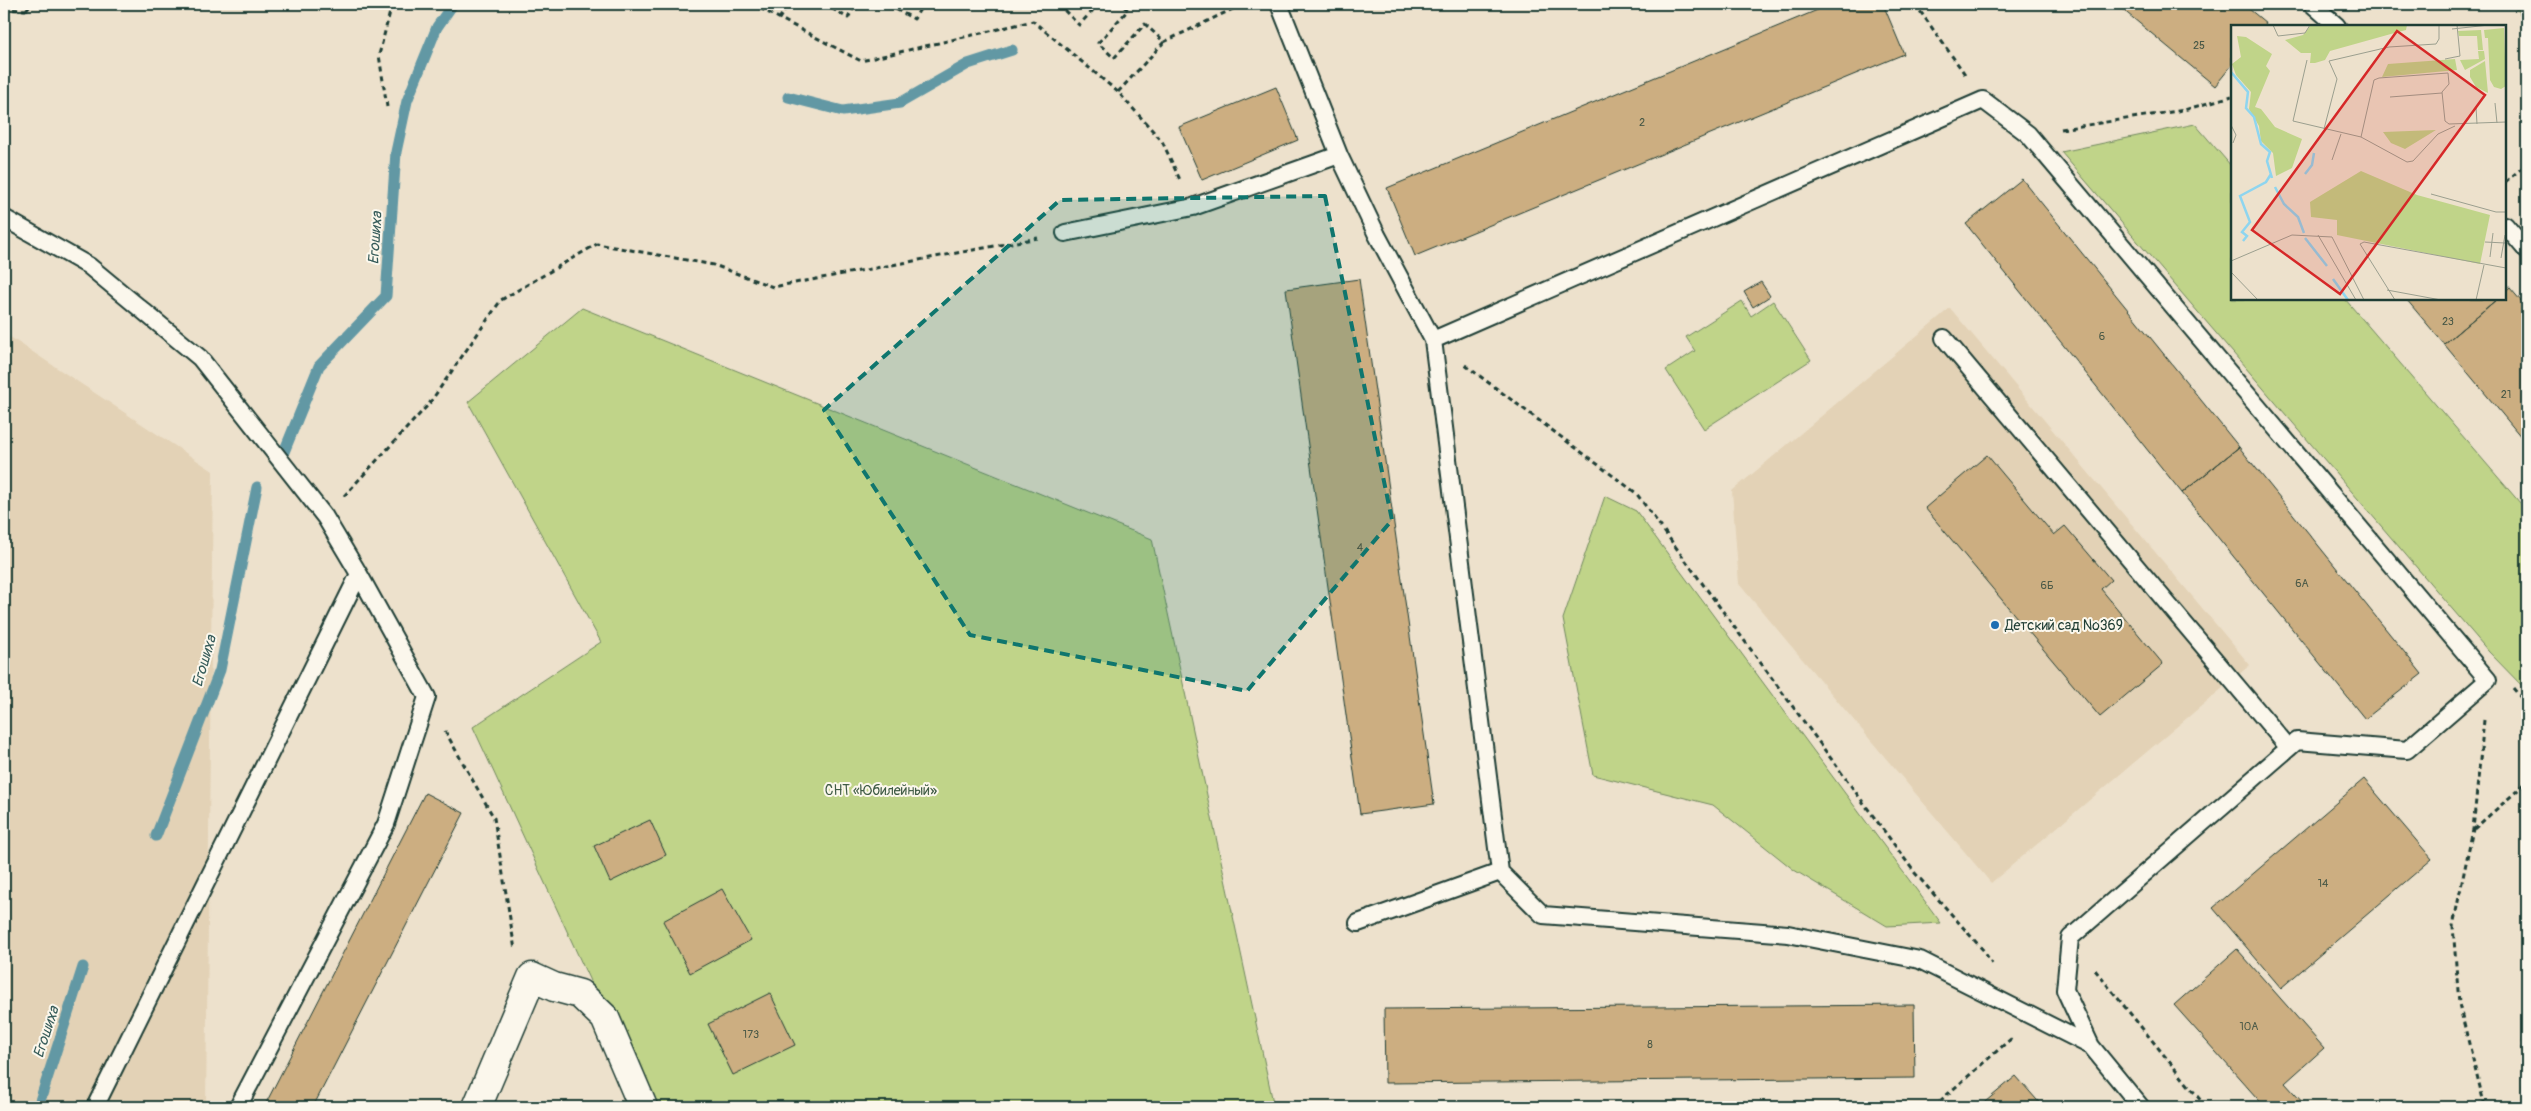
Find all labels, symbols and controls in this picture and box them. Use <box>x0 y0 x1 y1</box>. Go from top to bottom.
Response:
inset map <box>2231 25 2506 300</box>
house number: 25 <box>2193 39 2205 52</box>
house number: 2 <box>1639 116 1645 129</box>
water label: Егошиха <box>364 210 387 265</box>
house number: 23 <box>2442 315 2454 328</box>
house number: 6 <box>2099 330 2105 343</box>
house number: 21 <box>2501 388 2511 401</box>
house number: 4 <box>1357 541 1364 554</box>
house number: 6А <box>2295 577 2309 590</box>
house number: 6Б <box>2040 579 2054 592</box>
place label: Детский сад №369 <box>2004 617 2123 634</box>
marker: Детский сад №369 <box>1989 619 2001 631</box>
water label: Егошиха <box>188 632 221 689</box>
park label: СНТ «Юбилейный» <box>825 782 937 799</box>
house number: 14 <box>2318 877 2329 890</box>
water label: Егошиха <box>29 1003 64 1060</box>
house number: 10А <box>2240 1020 2258 1033</box>
house number: 173 <box>743 1028 759 1041</box>
house number: 8 <box>1647 1038 1653 1051</box>

